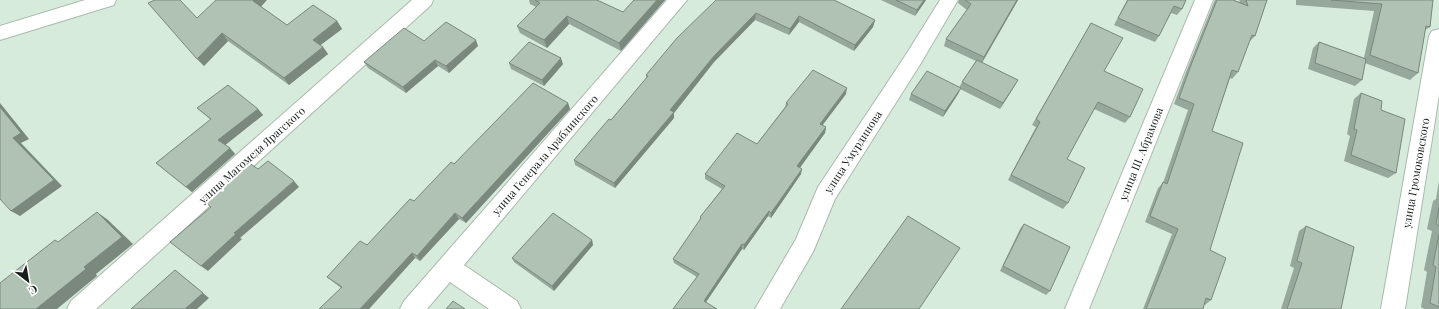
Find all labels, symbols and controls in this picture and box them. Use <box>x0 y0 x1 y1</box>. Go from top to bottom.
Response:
street label: улица Генерала Араблинского <box>488 91 601 219</box>
street label: улица Магомеда Ярагского <box>195 103 308 207</box>
street label: улица Ш. Абрамова <box>1115 105 1166 204</box>
street label: улица Умурдинова <box>820 107 885 197</box>
street label: улица Громоковского <box>1398 117 1433 230</box>
north arrow <box>8 261 48 301</box>
text: С <box>26 282 41 299</box>

